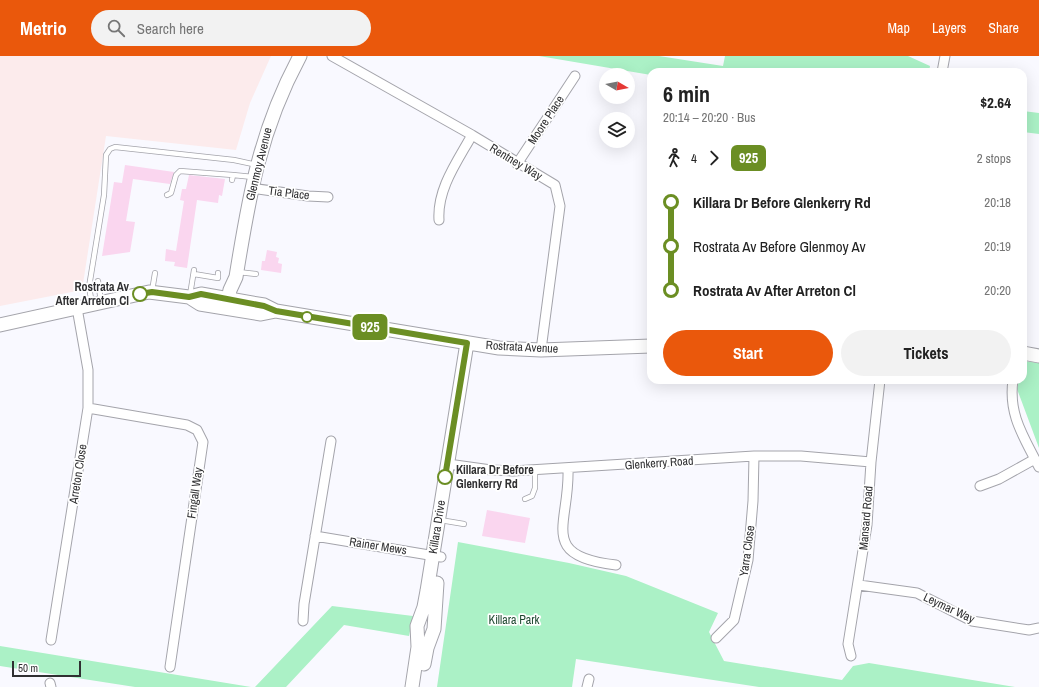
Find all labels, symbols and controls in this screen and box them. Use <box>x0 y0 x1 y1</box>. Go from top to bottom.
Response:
search box <box>91 10 371 46</box>
text: Metrio <box>20 15 67 41</box>
icon: search <box>105 17 127 39</box>
text: Search here <box>137 18 204 39</box>
text: Map <box>888 19 910 37</box>
text: Layers <box>932 19 966 37</box>
text: Share <box>988 19 1019 37</box>
north arrow <box>599 68 635 104</box>
map controls <box>599 68 635 148</box>
text: 6 min <box>663 79 710 109</box>
street label: Moore Place <box>524 92 568 148</box>
text: $2.64 <box>980 92 1011 113</box>
text: 20:14 – 20:20 · Bus <box>663 109 755 126</box>
button: layers <box>599 112 635 148</box>
street label: Glenmoy Avenue <box>242 126 276 202</box>
street label: Rentney Way <box>487 140 545 184</box>
icon: walk <box>663 147 685 169</box>
icon: forward <box>703 147 725 169</box>
text: 925 <box>739 149 758 167</box>
text: 4 <box>691 150 697 167</box>
text: 2 stops <box>977 150 1011 167</box>
street label: Tia Place <box>267 183 311 203</box>
text: Killara Dr Before Glenkerry Rd <box>693 192 871 213</box>
text: 20:18 <box>984 194 1011 211</box>
text: Rostrata Av Before Glenmoy Av <box>693 236 866 257</box>
text: 20:19 <box>984 238 1011 255</box>
place label: Rostrata Av After Arreton Cl <box>56 279 130 309</box>
text: Rostrata Av After Arreton Cl <box>693 280 856 301</box>
text: 20:20 <box>984 282 1011 299</box>
marker: Rostrata Av After Arreton Cl <box>132 286 148 302</box>
unlabelled marker <box>301 311 313 323</box>
line badge: 925 <box>347 314 393 340</box>
text: 925 <box>360 318 380 336</box>
button: Start <box>663 330 833 376</box>
button: Tickets <box>841 330 1011 376</box>
street label: Rostrata Avenue <box>485 337 559 357</box>
street label: Arreton Close <box>65 443 91 506</box>
street label: Glenkerry Road <box>624 453 694 473</box>
place label: Killara Dr Before Glenkerry Rd <box>456 462 534 492</box>
street label: Fingall Way <box>183 466 207 520</box>
marker: Killara Dr Before Glenkerry Rd <box>437 469 453 485</box>
street label: Mansard Road <box>855 485 877 551</box>
street label: Killara Drive <box>425 499 449 555</box>
street label: Yarra Close <box>736 525 758 577</box>
street label: Rainer Mews <box>348 534 408 558</box>
street label: Leymar Way <box>921 589 977 627</box>
park label: Killara Park <box>489 612 540 628</box>
scale bar <box>12 659 81 678</box>
text: 50 m <box>18 661 38 675</box>

